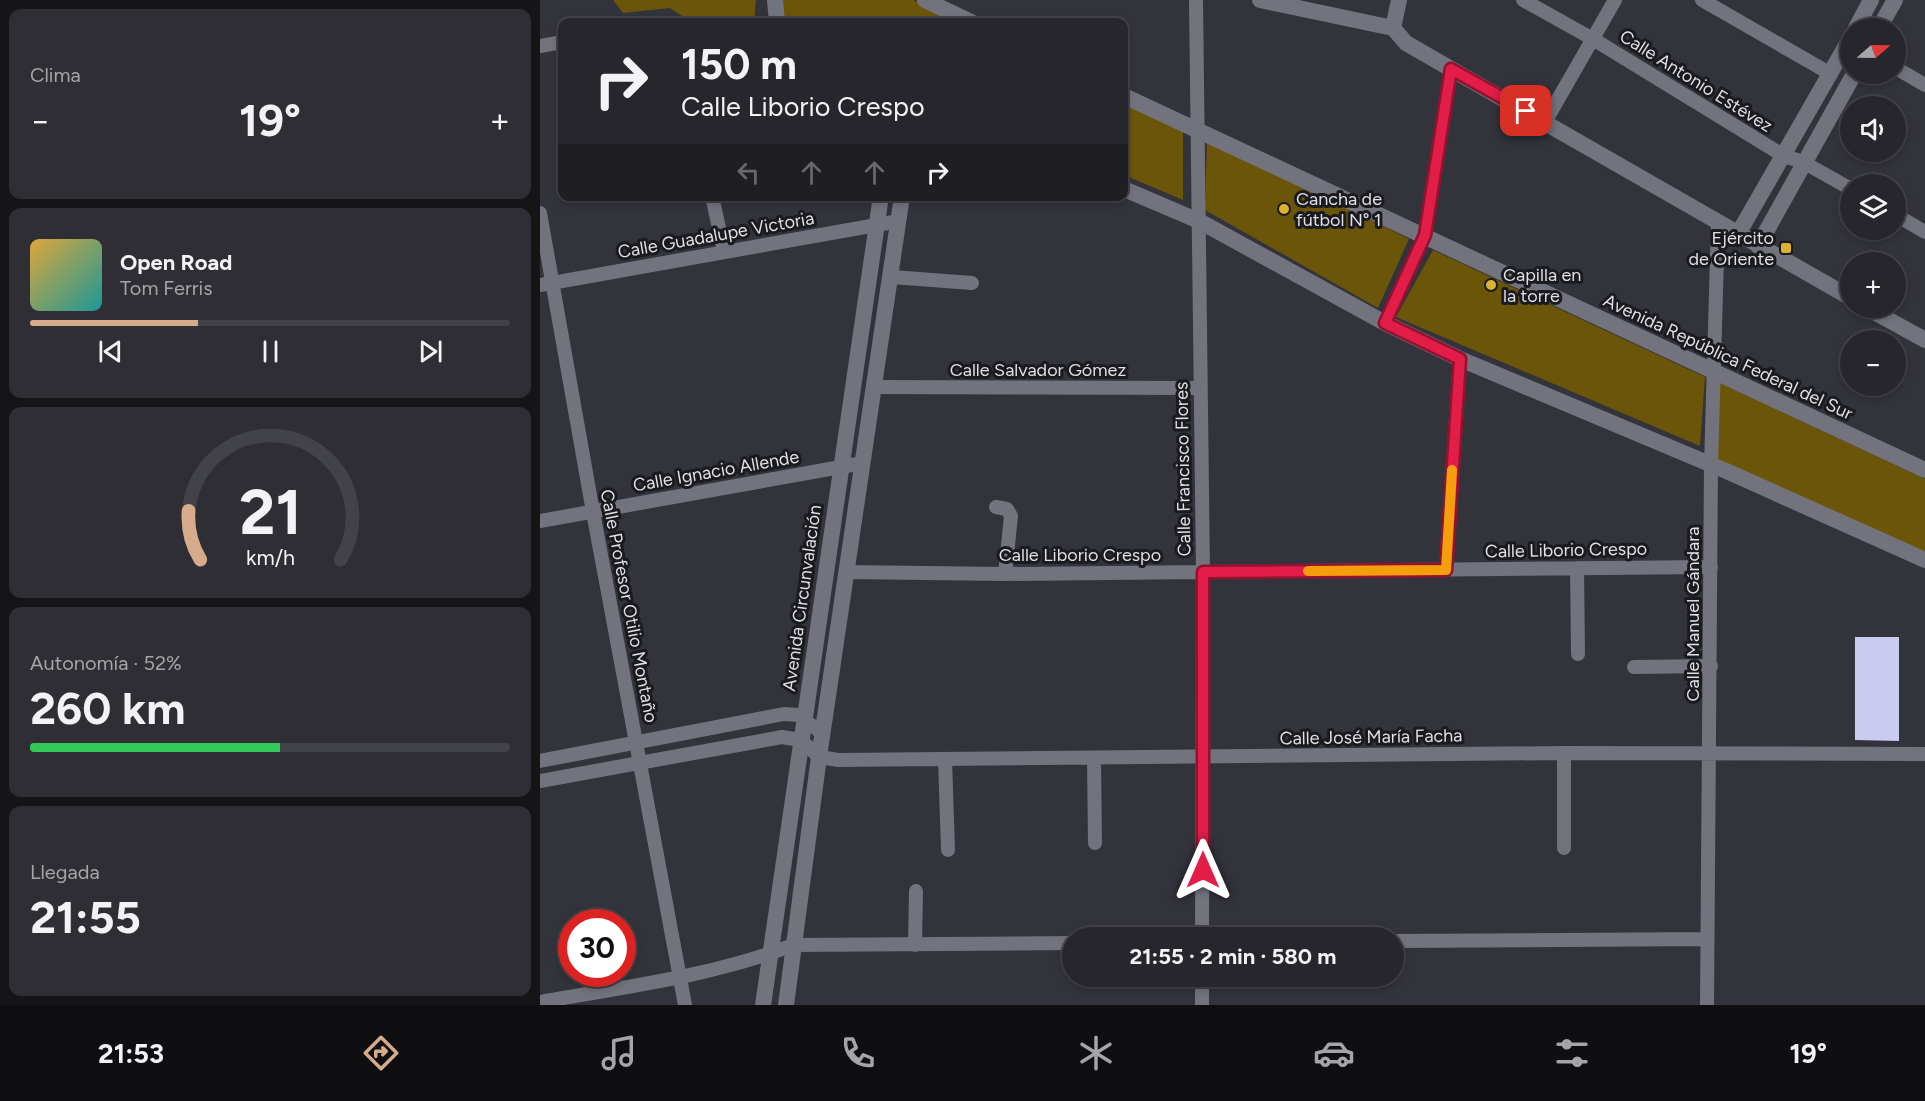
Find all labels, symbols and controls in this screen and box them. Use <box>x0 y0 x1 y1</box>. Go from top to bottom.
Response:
north arrow <box>1840 18 1906 84</box>
map controls <box>1840 18 1906 396</box>
street label: Calle Antonio Estévez <box>1615 25 1777 137</box>
text: 150 m <box>681 39 797 90</box>
icon: right <box>582 42 660 120</box>
text: Clima <box>30 63 81 87</box>
pin <box>1500 85 1551 136</box>
text: Calle Liborio Crespo <box>681 90 925 123</box>
text: 19° <box>239 93 301 147</box>
icon: arrive <box>1509 94 1542 127</box>
button: sound <box>1840 96 1906 162</box>
text: − <box>30 101 51 140</box>
text: + <box>489 101 510 140</box>
icon: left <box>732 156 765 189</box>
icon: ahead <box>795 156 828 189</box>
icon: ahead <box>858 156 891 189</box>
icon: right <box>921 156 954 189</box>
button: layers <box>1840 174 1906 240</box>
place label: Cancha de fútbol N° 1 <box>1296 188 1382 231</box>
marker: Cancha de fútbol N° 1 <box>1277 202 1291 216</box>
street label: Calle Guadalupe Victoria <box>616 207 816 263</box>
place label: Ejército de Oriente <box>1688 227 1774 270</box>
marker: Ejército de Oriente <box>1779 241 1793 255</box>
text: Open Road <box>120 249 232 276</box>
button: + <box>1840 252 1906 318</box>
place label: Capilla en la torre <box>1503 264 1581 307</box>
text: Tom Ferris <box>120 276 213 300</box>
marker: Capilla en la torre <box>1484 278 1498 292</box>
street label: Avenida República Federal del Sur <box>1600 289 1856 425</box>
button: − <box>1840 330 1906 396</box>
icon: previous <box>94 335 127 368</box>
icon: pause <box>254 335 287 368</box>
icon: next <box>414 335 447 368</box>
street label: Calle Salvador Gómez <box>950 359 1126 381</box>
street label: Calle Francisco Flores <box>1170 381 1196 557</box>
street label: Calle Ignacio Allende <box>631 446 801 496</box>
text: 21 <box>239 475 301 550</box>
street label: Calle Profesor Otilio Montaño <box>596 488 662 724</box>
street label: Avenida Circunvalación <box>778 503 826 693</box>
street label: Calle Manuel Gándara <box>1682 527 1704 701</box>
street label: Calle Liborio Crespo <box>1485 538 1647 562</box>
street label: Calle Liborio Crespo <box>999 544 1161 566</box>
text: km/h <box>246 545 294 570</box>
text: Autonomía · 52% <box>30 651 182 675</box>
text: 260 km <box>30 681 185 735</box>
street label: Calle José María Facha <box>1279 724 1463 750</box>
position arrow <box>1171 838 1235 902</box>
text: Llegada <box>30 860 100 884</box>
text: 21:55 <box>30 890 141 944</box>
speed limit sign: 30 <box>558 909 636 987</box>
text: 21:55 · 2 min · 580 m <box>1130 943 1336 970</box>
icon: directions <box>360 1032 402 1074</box>
icon: music <box>598 1032 640 1074</box>
icon: phone <box>837 1032 879 1074</box>
icon: climate <box>1075 1032 1117 1074</box>
icon: car <box>1313 1032 1355 1074</box>
icon: filters <box>1551 1032 1593 1074</box>
text: 21:53 <box>98 1037 164 1070</box>
text: 19° <box>1790 1037 1827 1070</box>

